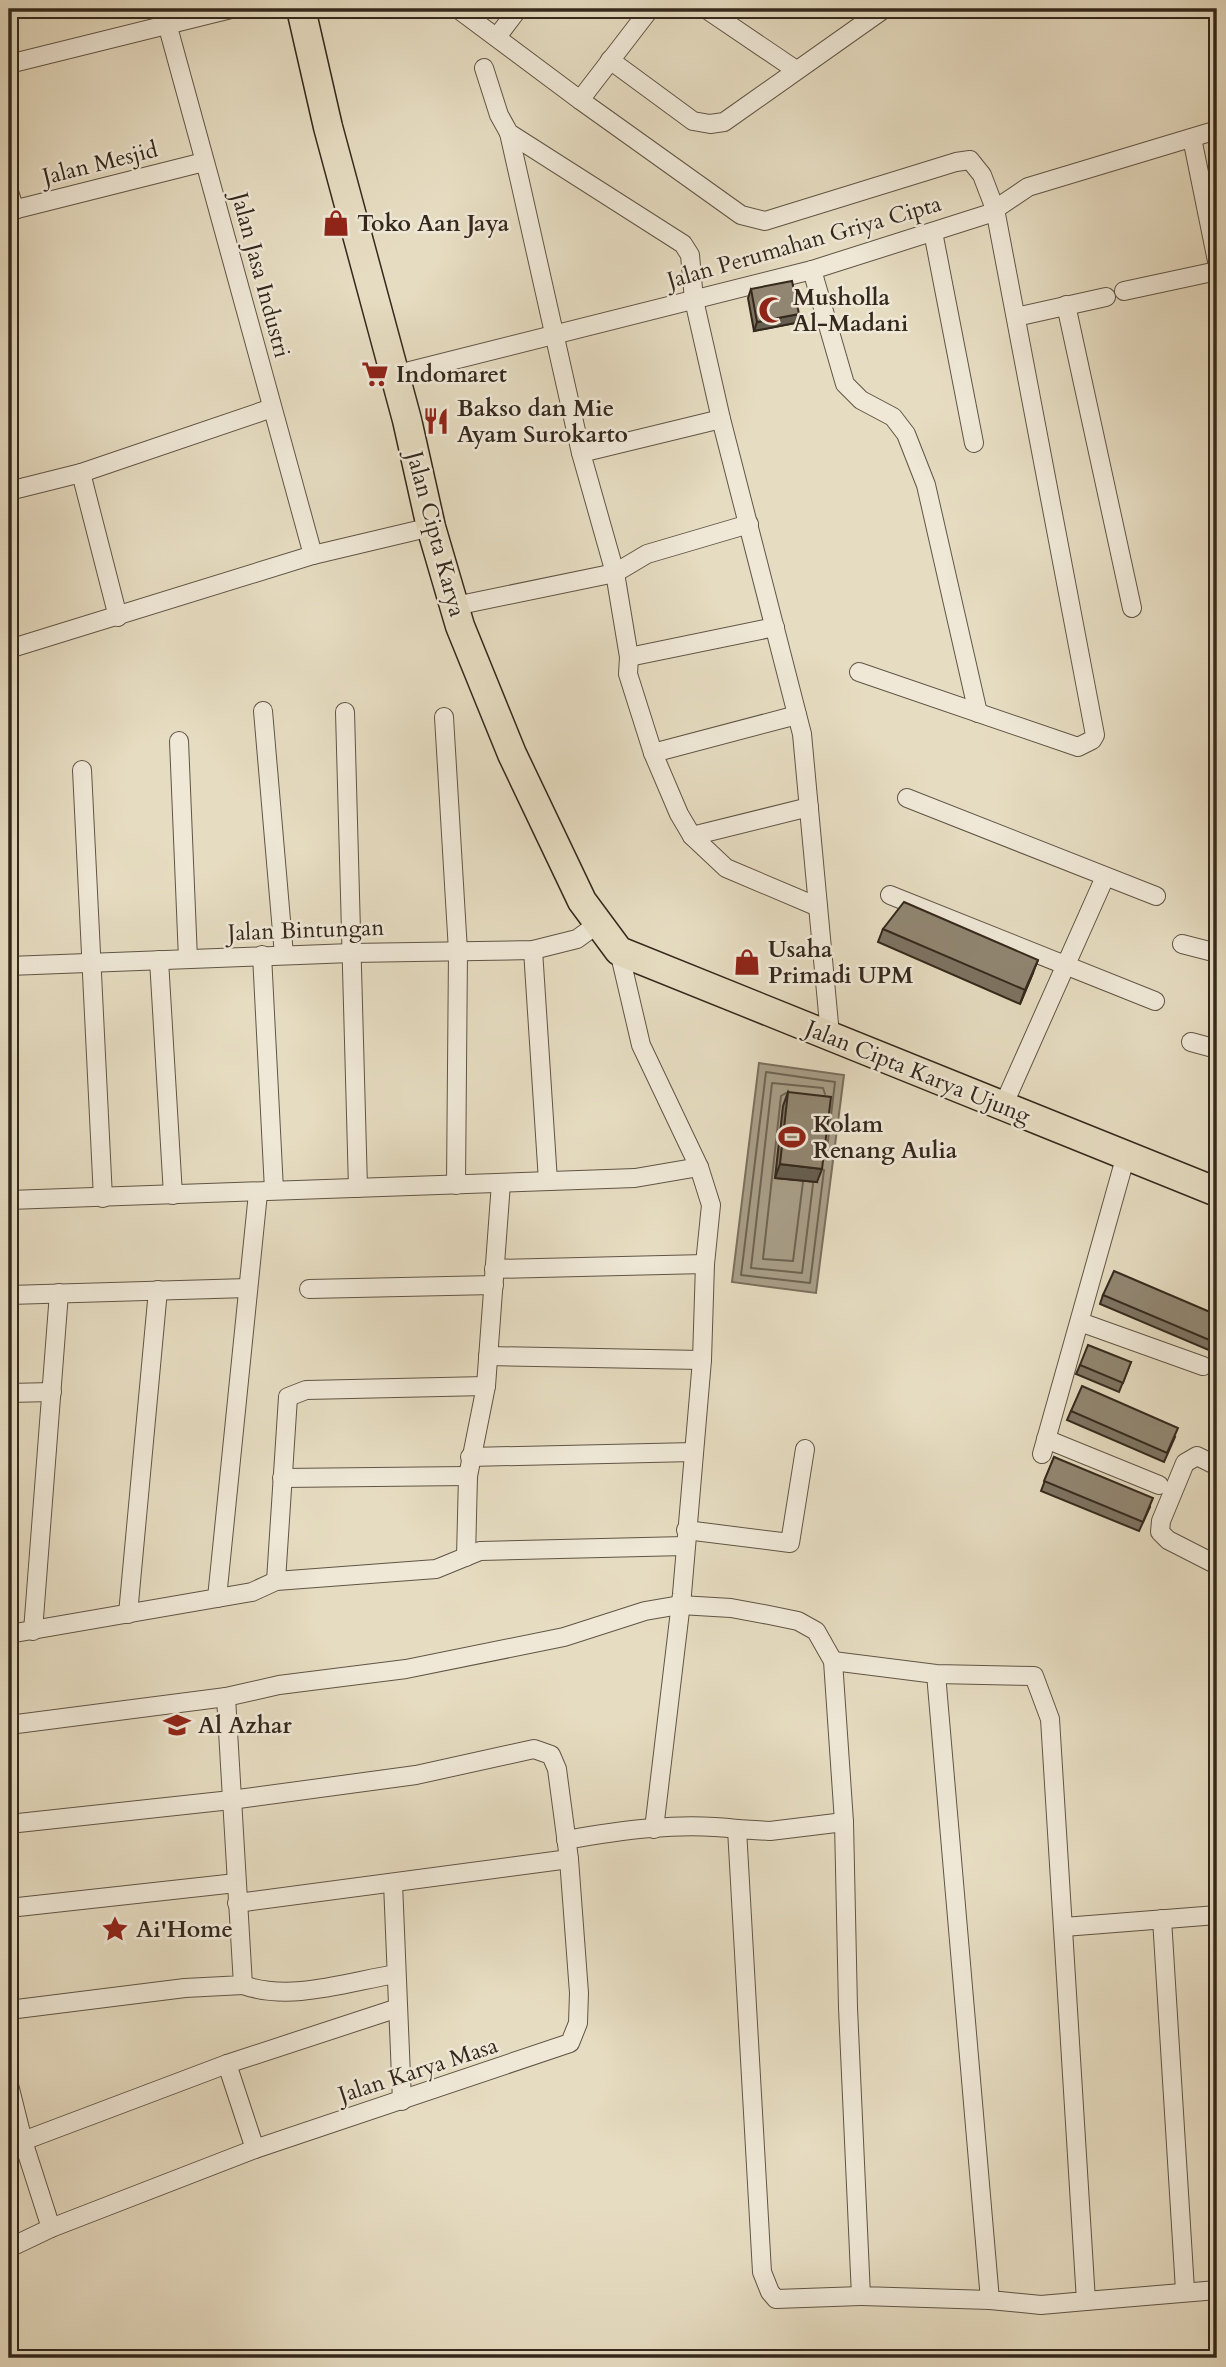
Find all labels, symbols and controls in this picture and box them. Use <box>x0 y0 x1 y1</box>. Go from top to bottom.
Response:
street label: Jalan Mesjid <box>36 134 162 193</box>
street label: Jalan Jasa Industri <box>223 186 298 361</box>
street label: Jalan Perumahan Griya Cipta <box>660 188 945 297</box>
shop icon: Toko Aan Jaya <box>321 208 351 238</box>
place label: Toko Aan Jaya <box>357 208 510 239</box>
place label: Musholla Al-Madani <box>793 282 908 339</box>
mosque icon: Musholla Al-Madani <box>757 295 787 325</box>
supermarket icon: Indomaret <box>360 359 390 389</box>
place label: Indomaret <box>396 359 507 390</box>
place label: Bakso dan Mie Ayam Surokarto <box>457 393 628 450</box>
restaurant icon: Bakso dan Mie Ayam Surokarto <box>421 406 451 436</box>
street label: Jalan Cipta Karya <box>398 445 473 620</box>
street label: Jalan Bintungan <box>224 912 385 948</box>
place label: Usaha Primadi UPM <box>768 934 913 991</box>
shop icon: Usaha Primadi UPM <box>732 947 762 977</box>
street label: Jalan Cipta Karya Ujung <box>798 1012 1035 1131</box>
place label: Kolam Renang Aulia <box>813 1109 958 1166</box>
sports icon: Kolam Renang Aulia <box>777 1122 807 1152</box>
school or university icon: Al Azhar <box>162 1710 192 1740</box>
place label: Al Azhar <box>198 1710 292 1741</box>
place icon: Ai'Home <box>100 1914 130 1944</box>
place label: Ai'Home <box>136 1914 233 1945</box>
street label: Jalan Karya Masa <box>332 2030 502 2111</box>

